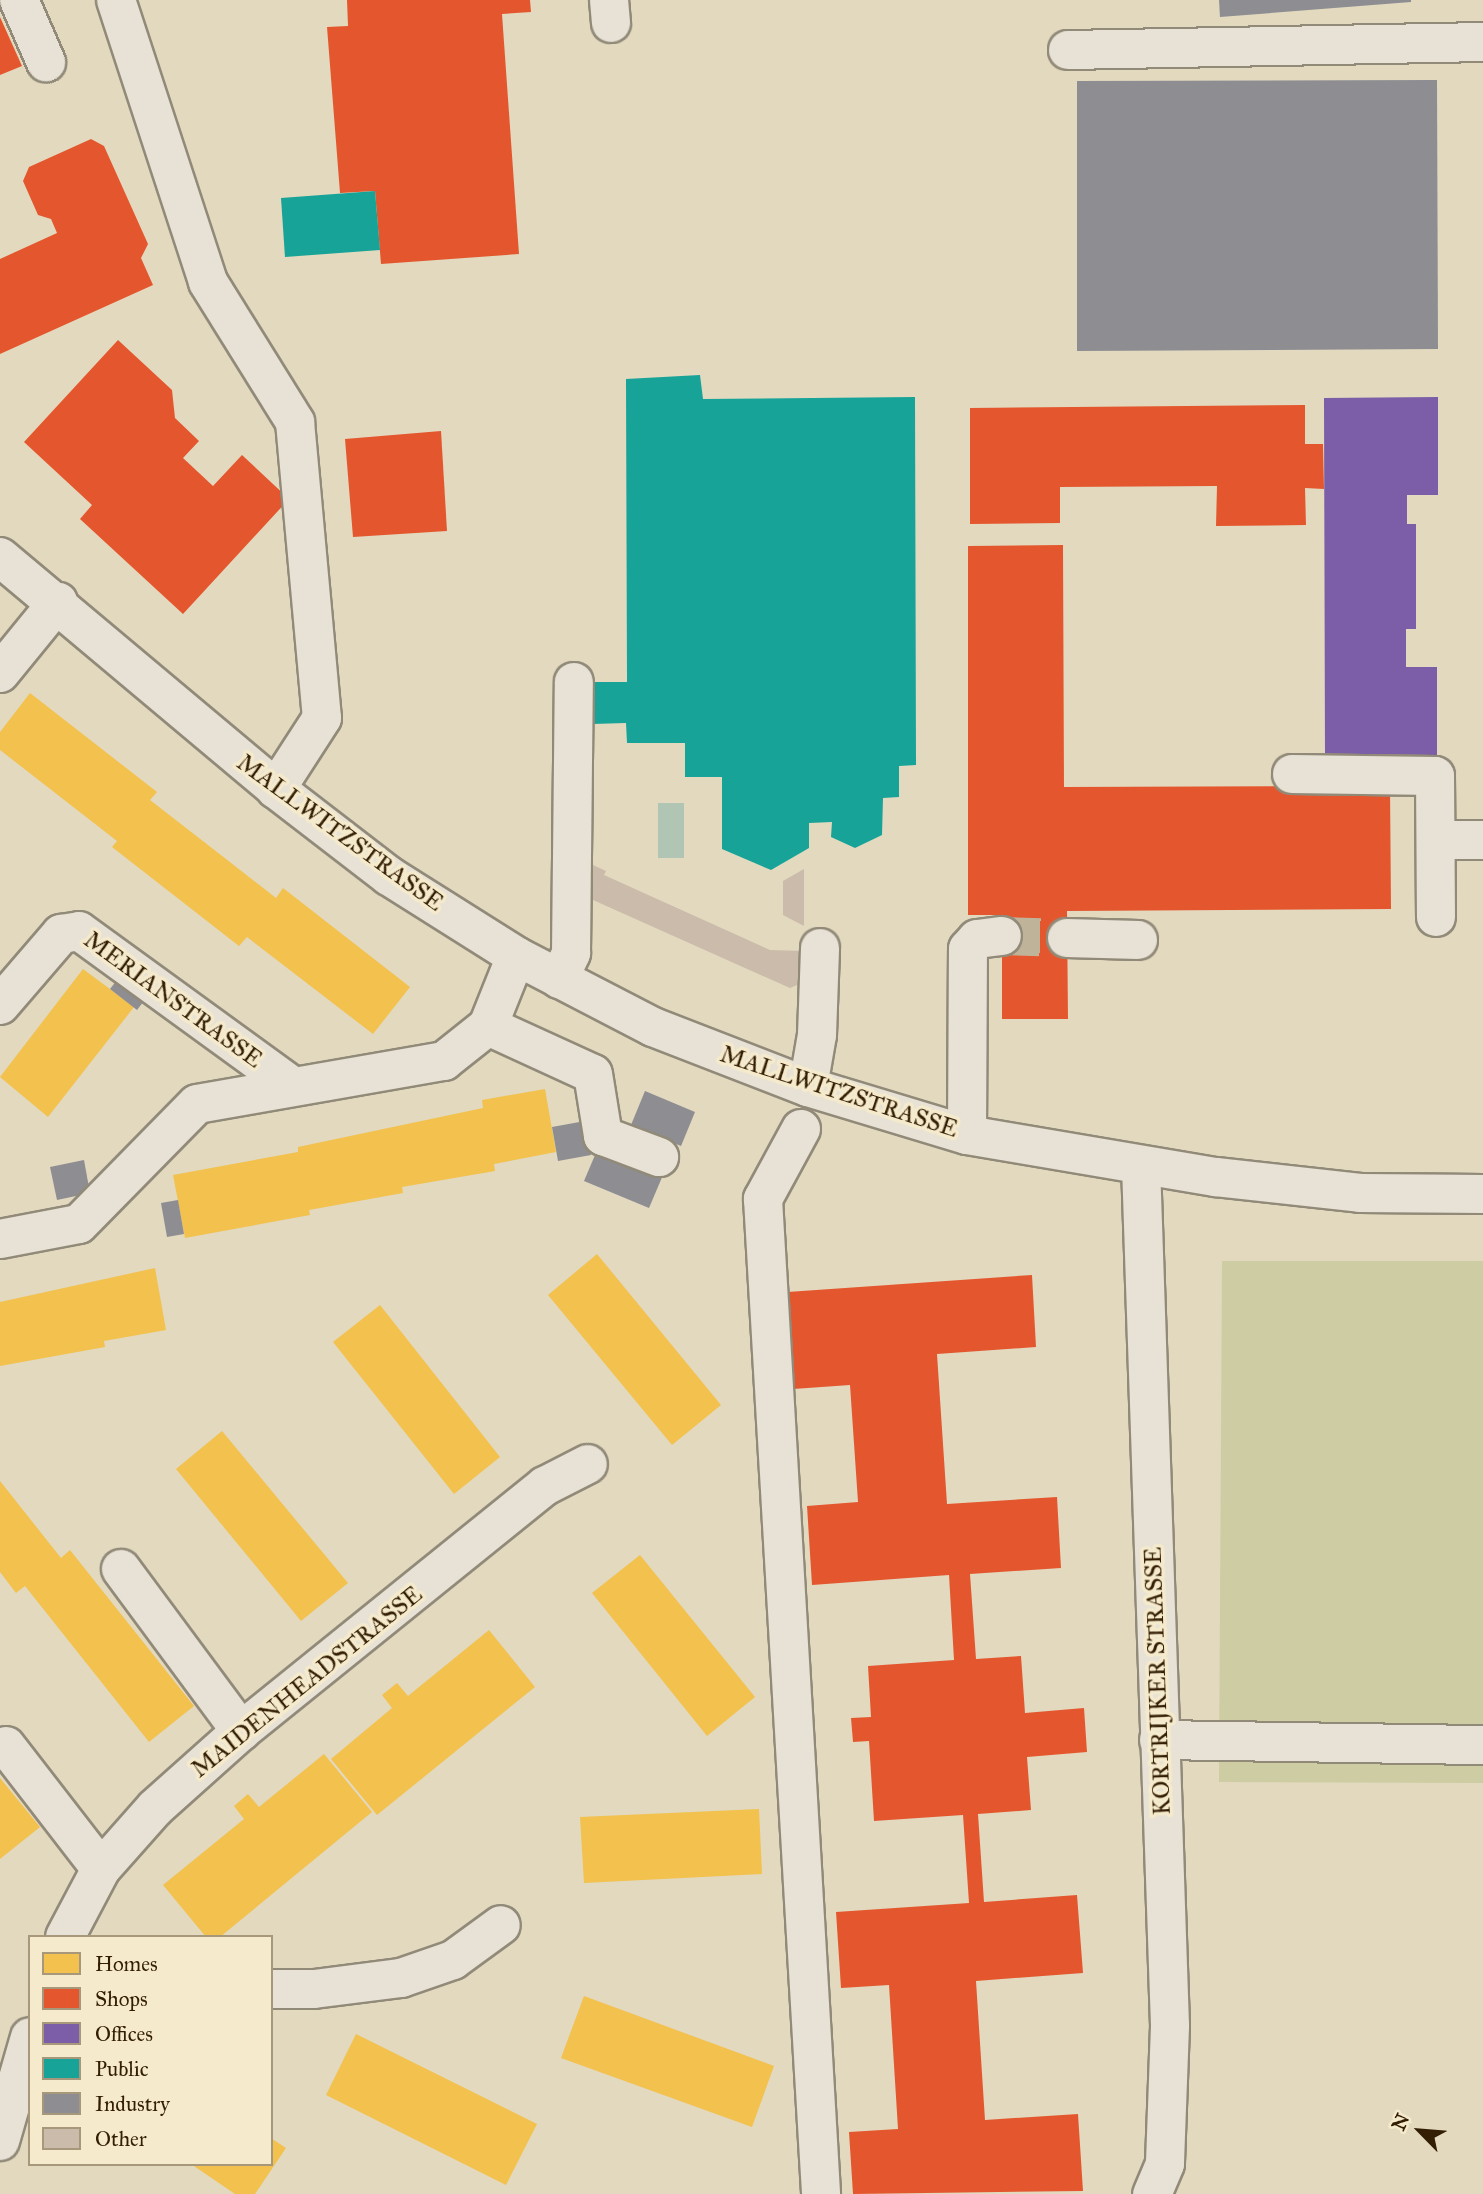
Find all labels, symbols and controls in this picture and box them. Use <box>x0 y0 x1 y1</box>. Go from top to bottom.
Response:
street label: MALLWITZSTRASSE <box>231 748 449 918</box>
street label: MERIANSTRASSE <box>78 926 268 1074</box>
street label: MALLWITZSTRASSE <box>716 1040 962 1144</box>
street label: KORTRIJKER STRASSE <box>1139 1546 1177 1816</box>
street label: MAIDENHEADSTRASSE <box>186 1580 428 1784</box>
legend <box>28 1935 273 2166</box>
text: Homes <box>95 1951 158 1977</box>
text: Shops <box>95 1986 148 2012</box>
text: Offices <box>95 2021 153 2047</box>
text: Public <box>95 2056 149 2082</box>
text: Industry <box>95 2091 170 2117</box>
north arrow <box>1385 2096 1455 2166</box>
text: N <box>1387 2110 1414 2134</box>
text: Other <box>95 2126 147 2152</box>

